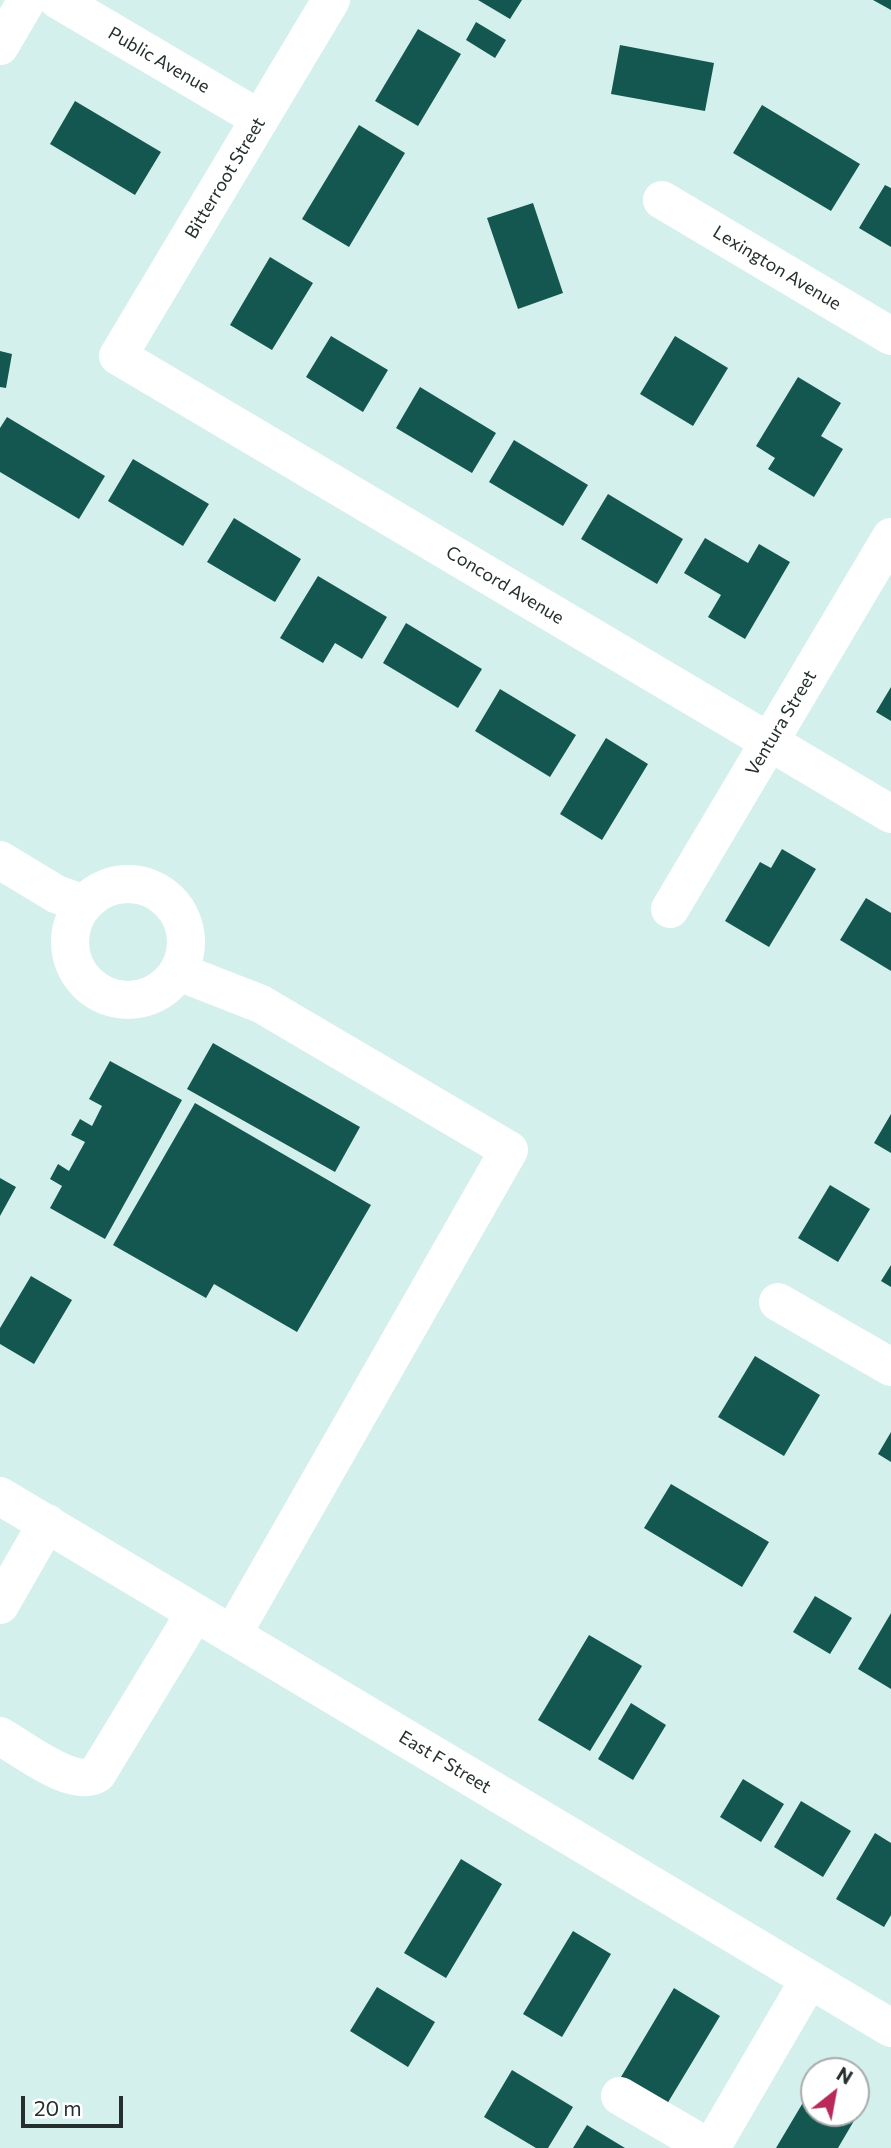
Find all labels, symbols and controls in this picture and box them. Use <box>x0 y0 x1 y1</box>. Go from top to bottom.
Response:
street label: Public Avenue <box>104 22 214 98</box>
street label: Bitterroot Street <box>180 113 270 243</box>
street label: Lexington Avenue <box>709 221 845 315</box>
street label: Concord Avenue <box>442 541 568 629</box>
street label: Ventura Street <box>741 666 821 780</box>
street label: East F Street <box>395 1726 495 1798</box>
north arrow <box>800 2057 870 2127</box>
text: N <box>833 2062 857 2089</box>
scale bar <box>24 2082 126 2126</box>
text: 20 m <box>34 2095 82 2120</box>

